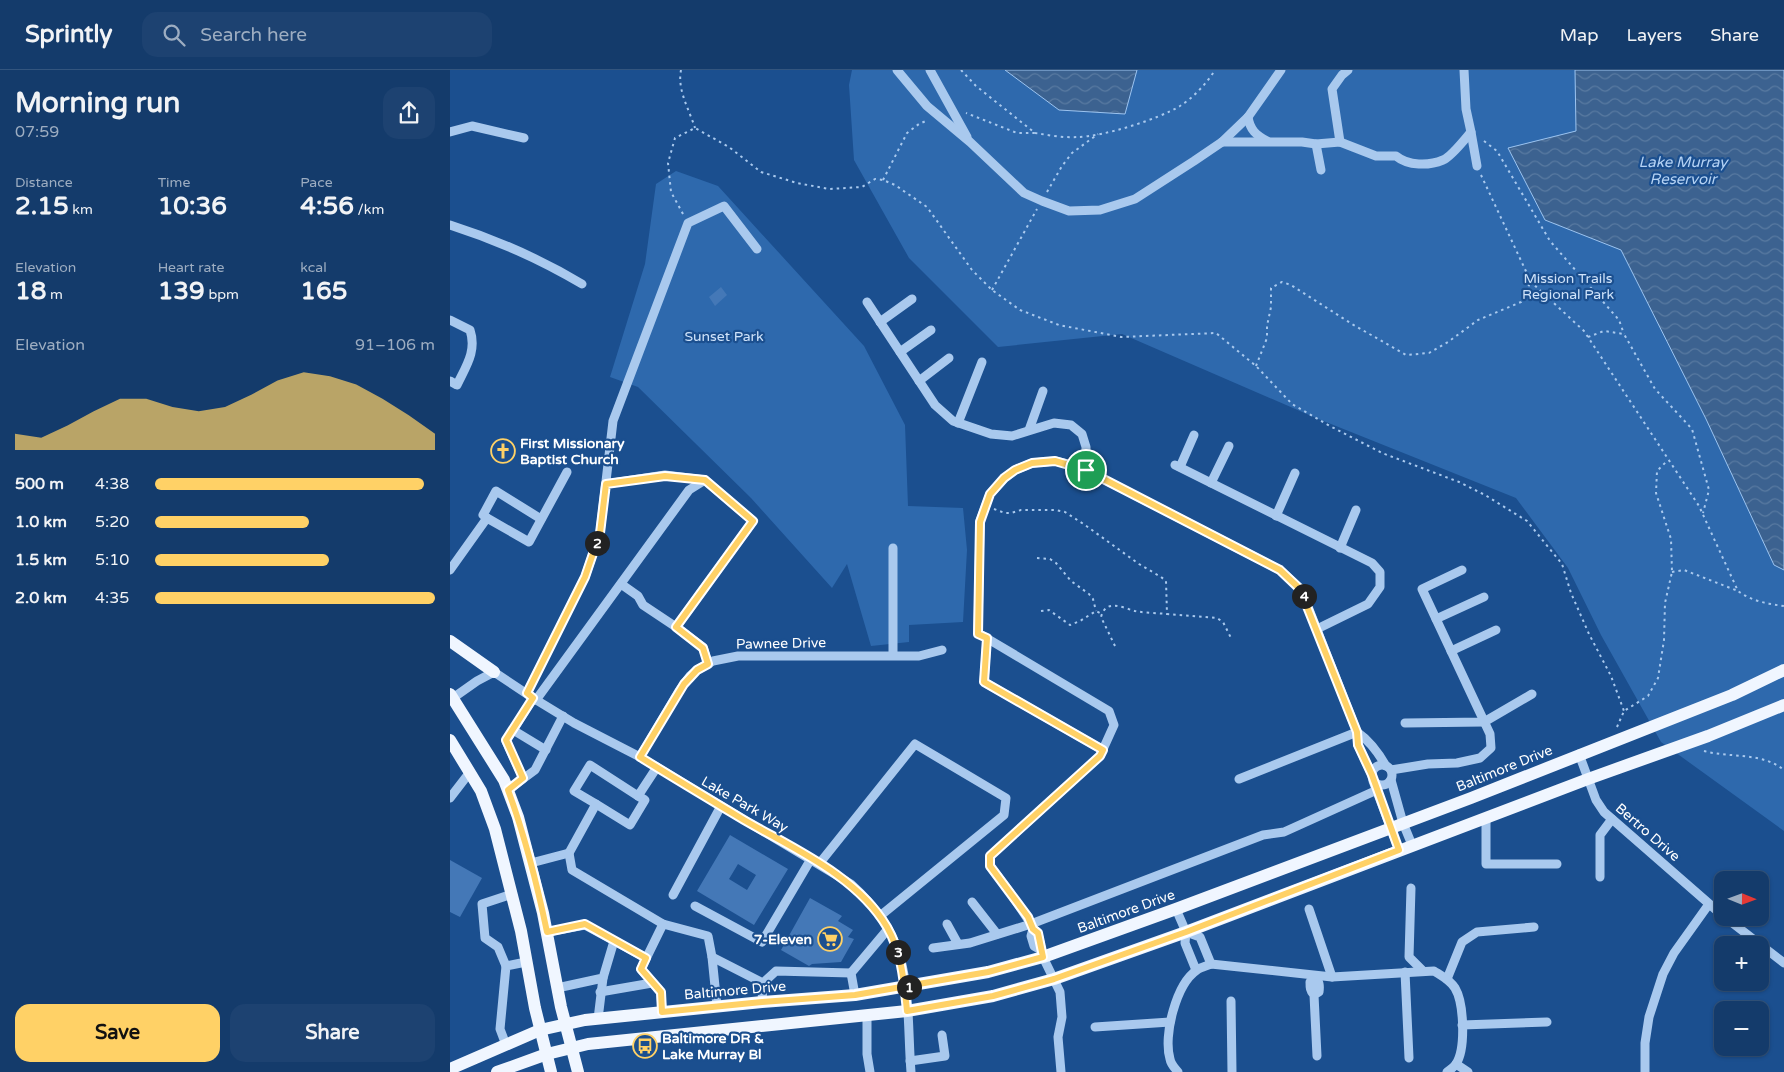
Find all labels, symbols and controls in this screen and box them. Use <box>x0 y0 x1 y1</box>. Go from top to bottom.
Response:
search box <box>142 12 492 57</box>
text: Sprintly <box>25 20 112 49</box>
icon: search <box>160 21 188 49</box>
text: Search here <box>200 24 307 46</box>
text: Map <box>1560 24 1599 46</box>
text: Layers <box>1627 24 1682 46</box>
text: Share <box>1710 24 1759 46</box>
text: Morning run <box>15 86 180 120</box>
button: share <box>383 87 435 139</box>
text: 07:59 <box>15 122 59 142</box>
water label: Lake Murray Reservoir <box>1639 153 1729 188</box>
text: Distance <box>15 174 73 191</box>
text: Time <box>158 174 190 191</box>
text: Pace <box>300 174 333 191</box>
text: 2.15 <box>15 191 69 221</box>
text: 10:36 <box>158 191 227 221</box>
text: 4:56 <box>300 191 354 221</box>
text: km <box>69 201 93 218</box>
text: /km <box>354 201 384 218</box>
text: Elevation <box>15 259 76 276</box>
text: Heart rate <box>158 259 224 276</box>
text: kcal <box>300 259 327 276</box>
park label: Mission Trails Regional Park <box>1522 270 1614 303</box>
text: 18 <box>15 276 46 306</box>
text: 139 <box>158 276 205 306</box>
text: 165 <box>300 276 347 306</box>
text: m <box>46 286 63 303</box>
text: bpm <box>205 286 239 303</box>
park label: Sunset Park <box>684 328 764 345</box>
text: Elevation <box>15 335 85 355</box>
text: 91–106 m <box>355 335 435 355</box>
place label: First Missionary Baptist Church <box>520 435 625 468</box>
church icon: First Missionary Baptist Church <box>490 438 516 464</box>
pin <box>1065 449 1107 491</box>
icon: arrive <box>1072 456 1100 484</box>
text: 500 m <box>15 474 64 494</box>
text: 4:38 <box>95 474 129 494</box>
text: 1.0 km <box>15 512 67 532</box>
text: 5:20 <box>95 512 129 532</box>
pin: 2 <box>584 530 610 556</box>
text: 2 <box>593 535 602 552</box>
text: 1.5 km <box>15 550 67 570</box>
text: 5:10 <box>95 550 129 570</box>
pin: 4 <box>1292 584 1316 608</box>
text: 2.0 km <box>15 588 67 608</box>
text: 4:35 <box>95 588 129 608</box>
text: 4 <box>1300 588 1309 605</box>
street label: Pawnee Drive <box>736 634 826 653</box>
street label: Baltimore Drive <box>1454 741 1555 796</box>
street label: Lake Park Way <box>698 773 792 836</box>
street label: Bertro Drive <box>1612 800 1684 865</box>
north arrow <box>1714 871 1769 926</box>
map controls <box>1714 871 1769 1056</box>
street label: Baltimore Drive <box>1075 886 1177 937</box>
supermarket icon: 7-Eleven <box>817 926 843 952</box>
place label: 7-Eleven <box>754 931 812 948</box>
button: + <box>1714 936 1769 991</box>
pin: 3 <box>886 940 910 964</box>
text: 3 <box>894 944 903 961</box>
pin: 1 <box>896 974 922 1000</box>
street label: Baltimore Drive <box>683 978 787 1003</box>
text: 1 <box>905 979 914 996</box>
button: − <box>1714 1001 1769 1056</box>
button: Save <box>15 1004 220 1062</box>
button: Share <box>230 1004 435 1062</box>
place label: Baltimore DR & Lake Murray Bl <box>662 1030 764 1063</box>
bus stop icon: Baltimore DR & Lake Murray Bl <box>632 1033 658 1059</box>

